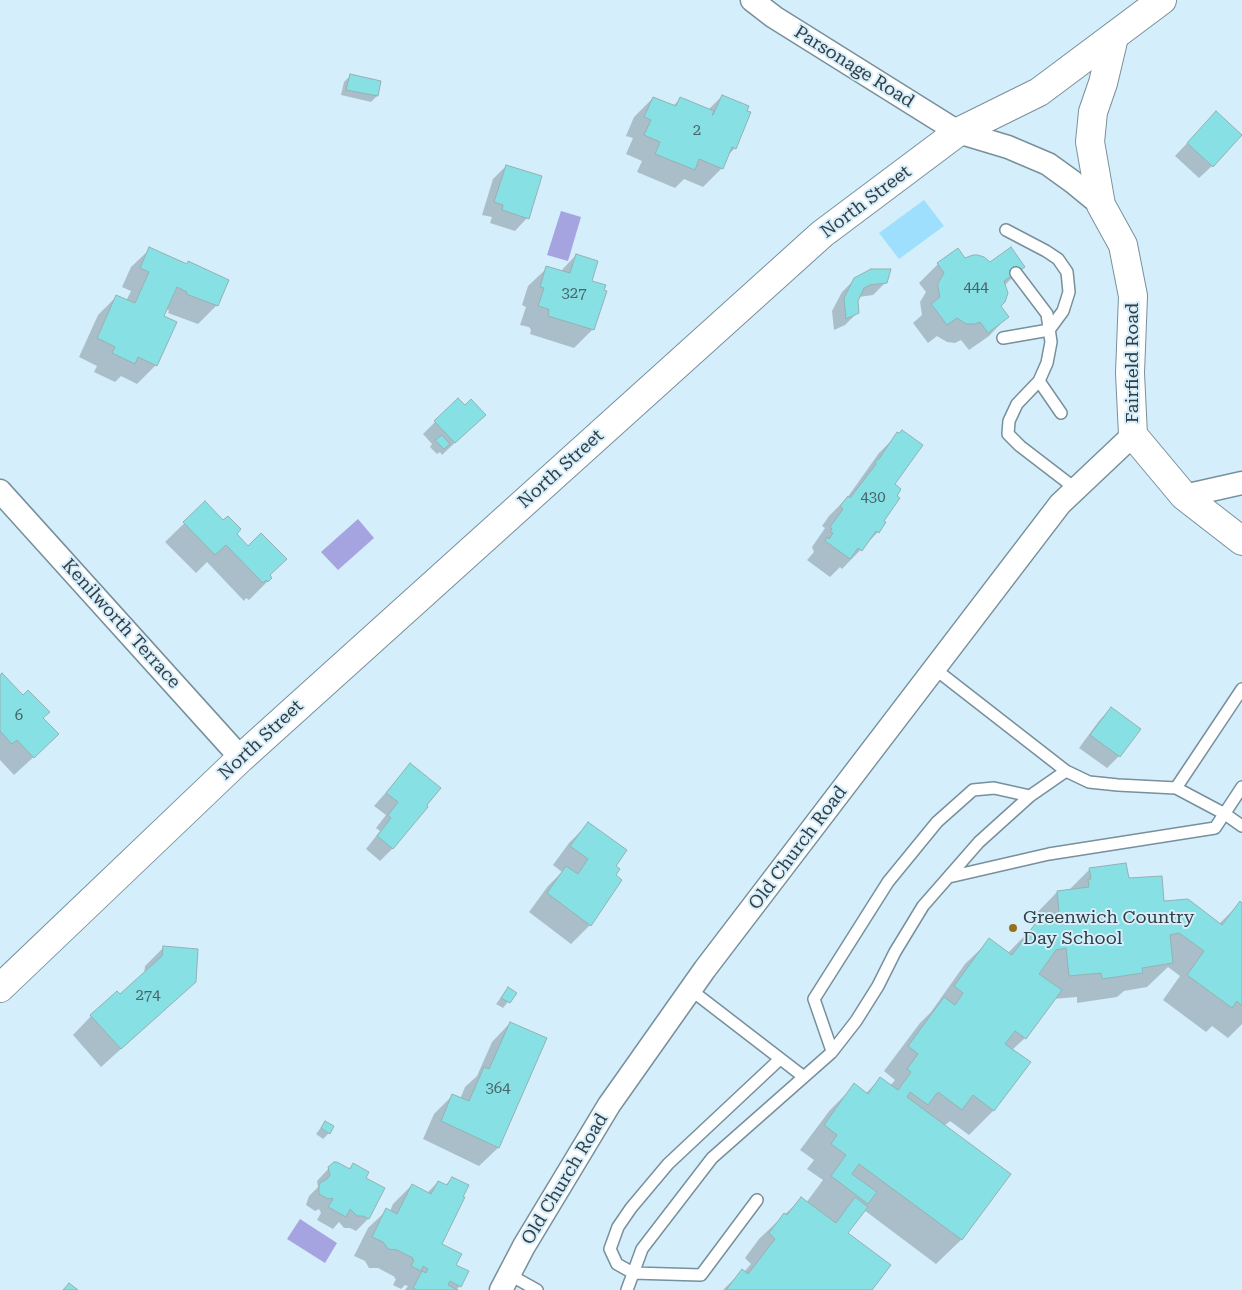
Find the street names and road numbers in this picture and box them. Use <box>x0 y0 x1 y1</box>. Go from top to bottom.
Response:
street label: Parsonage Road <box>790 21 918 113</box>
street label: North Street <box>817 161 915 243</box>
street label: Fairfield Road <box>1122 303 1144 423</box>
street label: North Street <box>514 425 608 513</box>
street label: Kenilworth Terrace <box>57 555 185 693</box>
street label: North Street <box>214 695 308 785</box>
street label: Old Church Road <box>744 782 852 914</box>
street label: Old Church Road <box>517 1109 613 1249</box>

